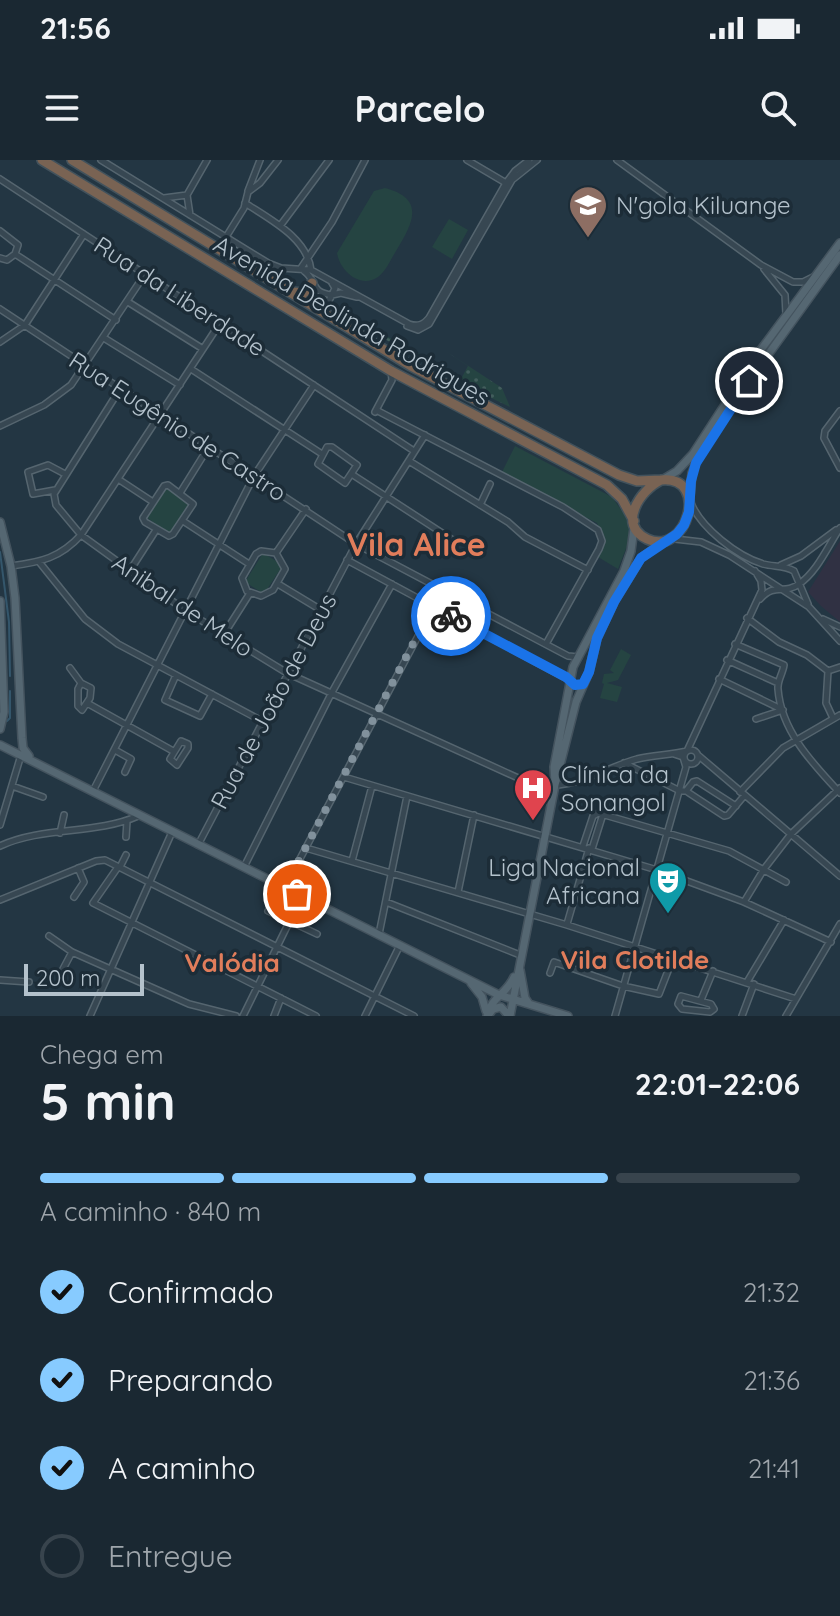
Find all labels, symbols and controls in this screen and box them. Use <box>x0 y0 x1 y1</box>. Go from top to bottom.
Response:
text: 21:56 <box>40 9 111 47</box>
icon: menu <box>40 86 84 130</box>
text: Parcelo <box>355 86 485 131</box>
icon: search <box>756 86 800 130</box>
school or university icon: N'gola Kiluange <box>567 184 609 239</box>
place label: N'gola Kiluange <box>616 190 791 220</box>
street label: Rua da Liberdade <box>89 229 271 363</box>
street label: Avenida Deolinda Rodrigues <box>209 229 495 411</box>
street label: Rua Eugênio de Castro <box>64 345 292 507</box>
pin <box>715 347 783 415</box>
icon: home <box>727 359 771 403</box>
district label: Vila Alice <box>346 524 486 564</box>
street label: Anibal de Melo <box>107 547 259 663</box>
courier <box>411 576 491 656</box>
street label: Rua de João de Deus <box>204 588 342 814</box>
icon: bike <box>429 594 473 638</box>
place label: Clínica da Sonangol <box>561 759 669 817</box>
hospital icon: Clínica da Sonangol <box>512 767 554 822</box>
place label: Liga Nacional Africana <box>488 852 640 910</box>
pin <box>263 860 331 928</box>
theatre icon: Liga Nacional Africana <box>647 860 689 915</box>
icon: bag <box>275 872 319 916</box>
district label: Vila Clotilde <box>561 943 709 976</box>
district label: Valódia <box>184 946 280 979</box>
scale bar <box>24 960 144 996</box>
text: 200 m <box>36 964 100 992</box>
text: Chega em <box>40 1038 164 1071</box>
text: 22:01–22:06 <box>635 1065 800 1103</box>
text: 5 min <box>40 1068 176 1133</box>
text: A caminho · 840 m <box>40 1195 261 1228</box>
icon: check <box>40 1270 84 1314</box>
text: Confirmado <box>108 1273 274 1311</box>
text: 21:32 <box>743 1276 800 1309</box>
icon: check <box>40 1358 84 1402</box>
text: Preparando <box>108 1361 273 1399</box>
text: 21:36 <box>744 1364 800 1397</box>
icon: check <box>40 1446 84 1490</box>
text: A caminho <box>108 1449 256 1487</box>
text: 21:41 <box>748 1452 800 1485</box>
text: Entregue <box>108 1537 233 1575</box>

